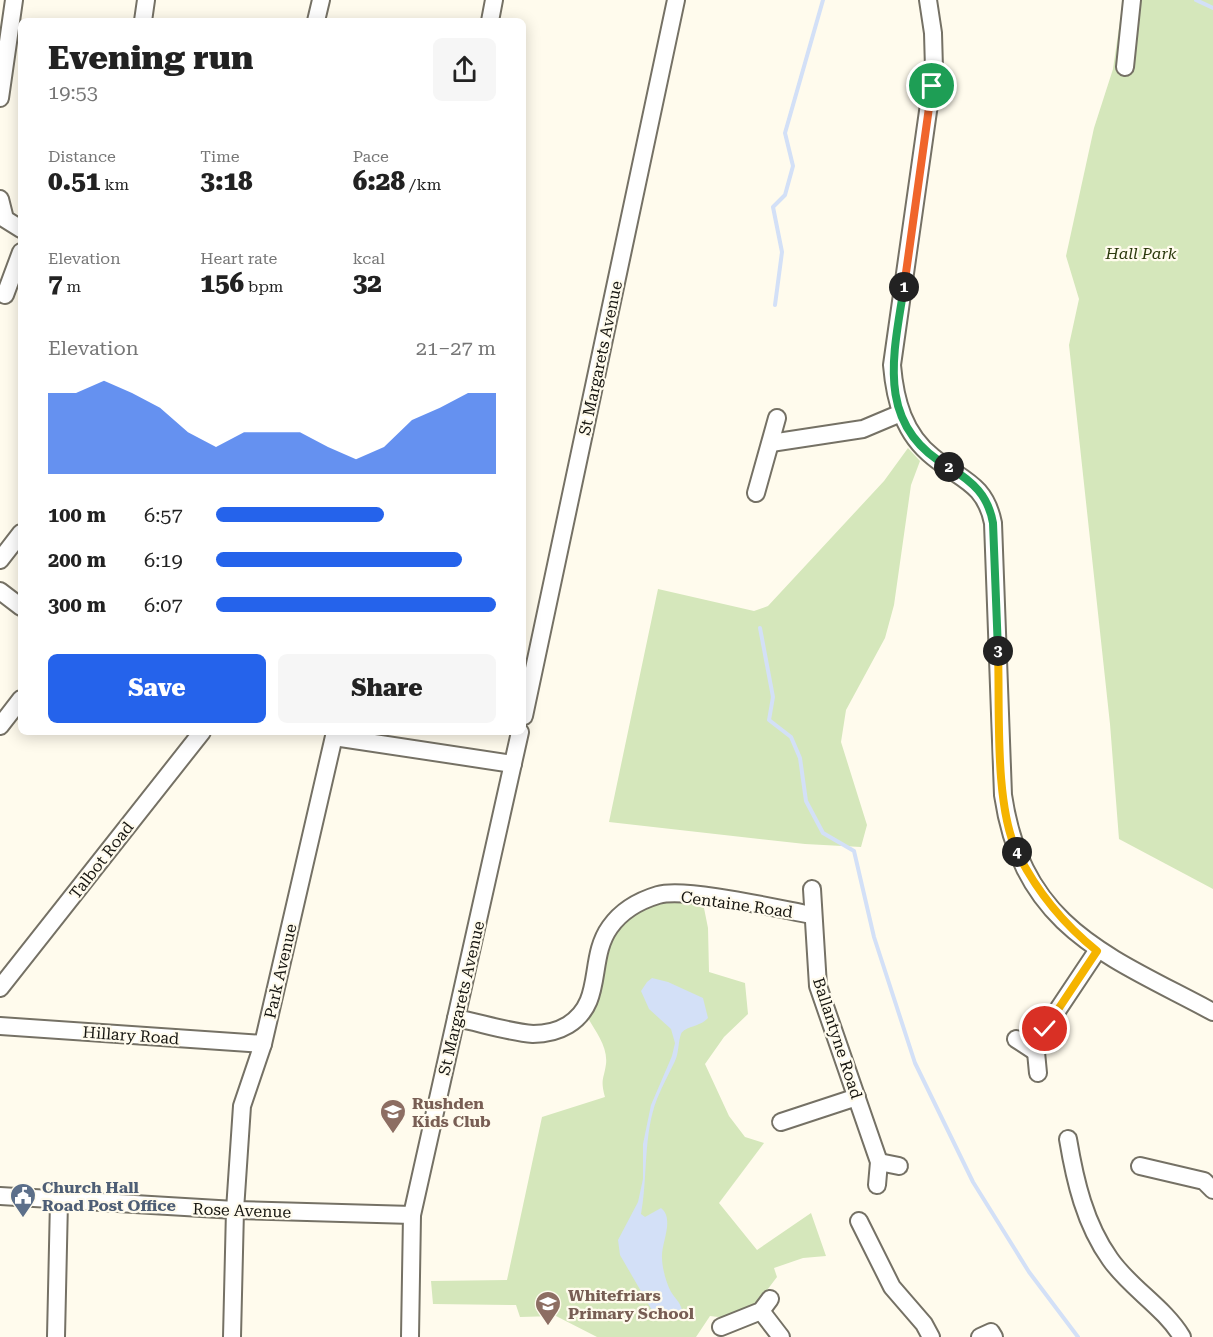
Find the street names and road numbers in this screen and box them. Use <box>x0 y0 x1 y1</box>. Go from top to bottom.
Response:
street label: St Margarets Avenue <box>575 279 626 437</box>
street label: Talbot Road <box>65 818 137 903</box>
street label: Centaine Road <box>680 887 794 922</box>
street label: St Margarets Avenue <box>434 919 489 1077</box>
street label: Park Avenue <box>260 922 301 1020</box>
street label: Ballantyne Road <box>809 975 866 1101</box>
street label: Hillary Road <box>82 1023 180 1048</box>
street label: Rose Avenue <box>192 1199 292 1222</box>

